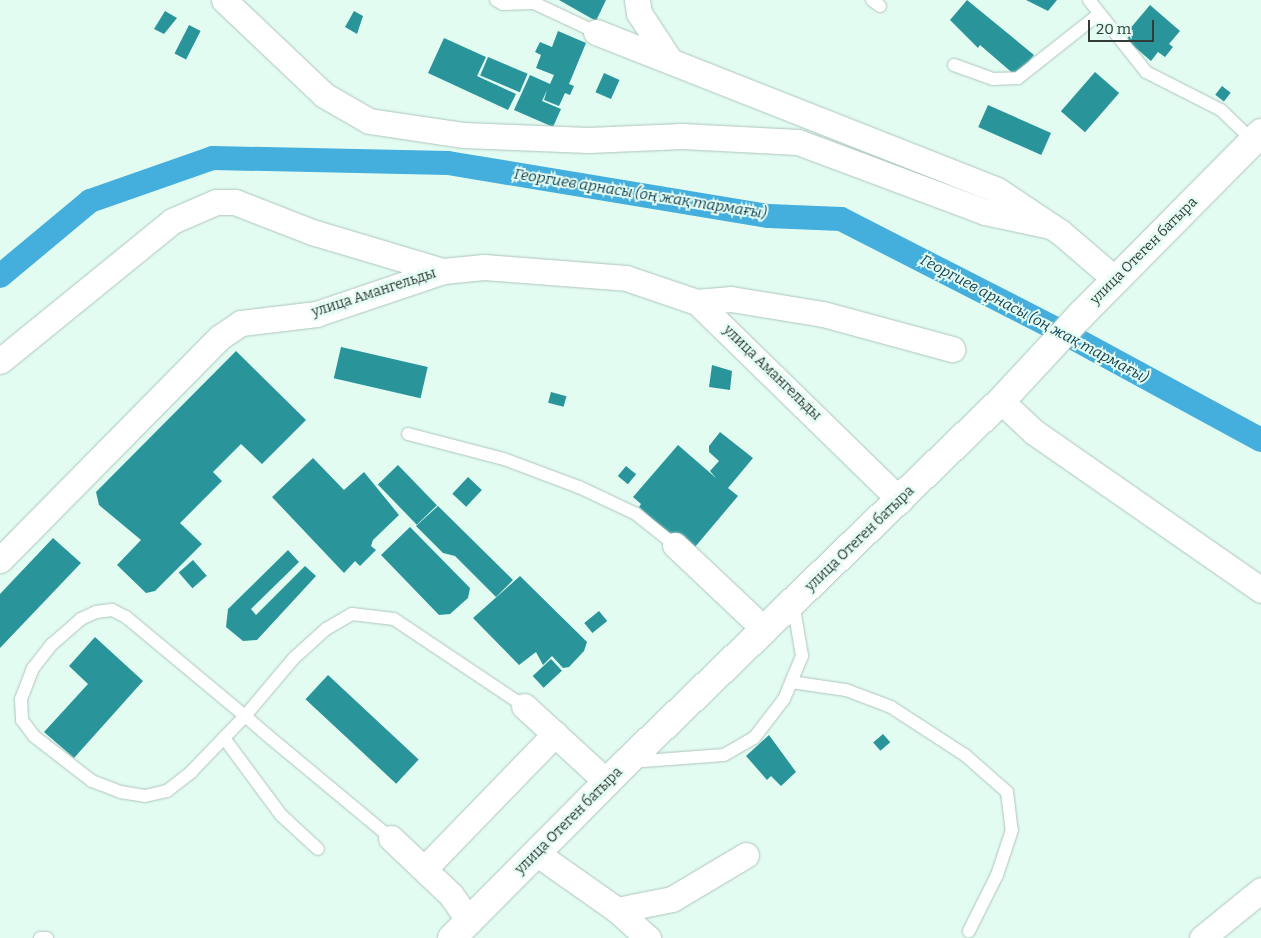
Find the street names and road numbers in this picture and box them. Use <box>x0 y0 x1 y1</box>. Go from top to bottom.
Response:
street label: улица Отеген батыра <box>1087 194 1201 308</box>
street label: улица Амангельды <box>310 265 438 321</box>
street label: улица Амангельды <box>720 322 824 424</box>
street label: улица Отеген батыра <box>802 483 918 595</box>
street label: улица Отеген батыра <box>512 764 626 878</box>

